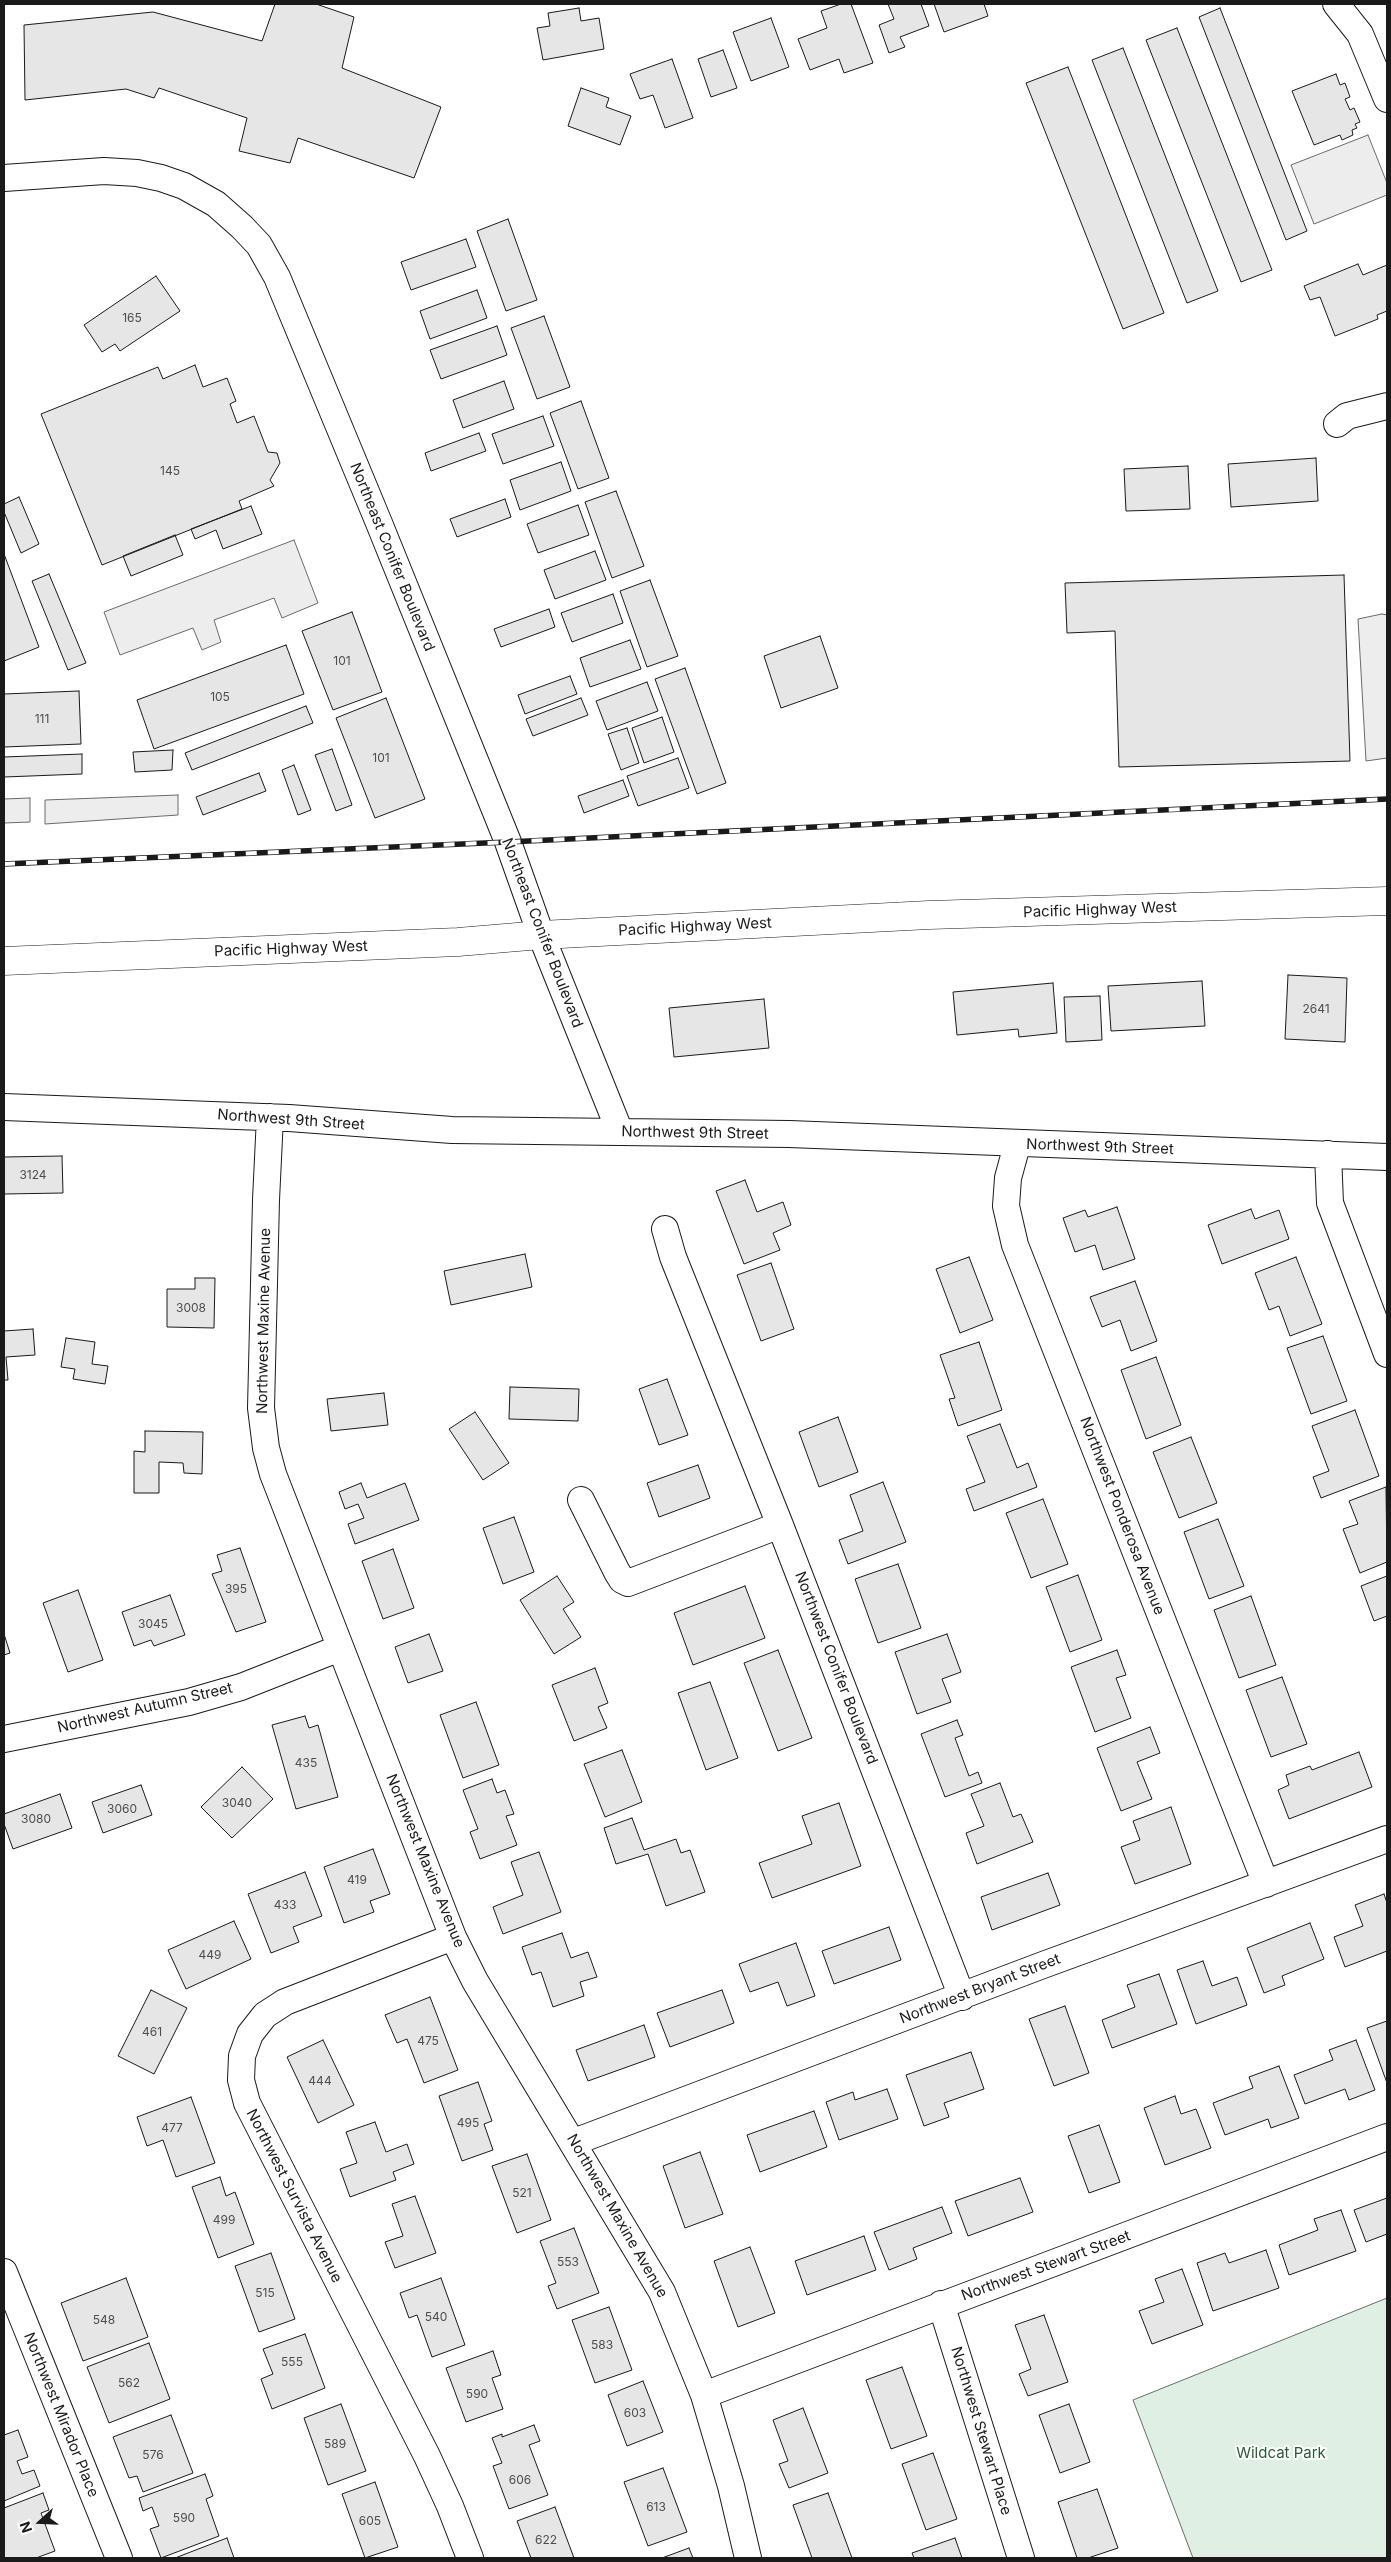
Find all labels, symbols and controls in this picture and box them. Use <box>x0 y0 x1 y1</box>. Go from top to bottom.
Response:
house number: 165 <box>122 311 142 325</box>
street label: Northeast Conifer Boulevard <box>346 460 438 654</box>
house number: 145 <box>160 464 180 478</box>
house number: 101 <box>333 654 351 668</box>
house number: 105 <box>210 690 230 704</box>
house number: 111 <box>35 712 49 726</box>
house number: 101 <box>372 751 390 765</box>
street label: Northeast Conifer Boulevard <box>497 836 587 1030</box>
street label: Pacific Highway West <box>1023 898 1177 922</box>
street label: Pacific Highway West <box>618 914 772 940</box>
street label: Pacific Highway West <box>214 937 368 961</box>
house number: 2641 <box>1302 1002 1330 1016</box>
street label: Northwest 9th Street <box>217 1106 365 1134</box>
street label: Northwest 9th Street <box>621 1123 769 1143</box>
street label: Northwest 9th Street <box>1026 1135 1174 1159</box>
house number: 3124 <box>19 1168 47 1182</box>
street label: Northwest Maxine Avenue <box>253 1228 275 1414</box>
house number: 3008 <box>176 1301 206 1315</box>
street label: Northwest Ponderosa Avenue <box>1076 1414 1168 1618</box>
street label: Northwest Conifer Boulevard <box>791 1569 881 1767</box>
house number: 395 <box>225 1582 247 1596</box>
house number: 3045 <box>138 1617 168 1631</box>
street label: Northwest Autumn Street <box>56 1679 234 1737</box>
house number: 435 <box>295 1756 317 1770</box>
street label: Northwest Maxine Avenue <box>382 1771 468 1951</box>
house number: 3040 <box>222 1796 252 1810</box>
house number: 3060 <box>107 1802 137 1816</box>
house number: 3080 <box>21 1812 51 1826</box>
house number: 419 <box>347 1873 367 1887</box>
house number: 433 <box>274 1898 296 1912</box>
house number: 449 <box>199 1948 221 1962</box>
street label: Northwest Bryant Street <box>897 1950 1063 2028</box>
house number: 461 <box>142 2025 162 2039</box>
house number: 475 <box>417 2034 439 2048</box>
house number: 444 <box>308 2074 332 2088</box>
street label: Northwest Survista Avenue <box>242 2106 346 2286</box>
house number: 495 <box>457 2116 479 2130</box>
house number: 477 <box>161 2121 183 2135</box>
street label: Northwest Maxine Avenue <box>563 2131 671 2301</box>
house number: 521 <box>512 2186 532 2200</box>
house number: 499 <box>213 2213 235 2227</box>
street label: Northwest Stewart Street <box>959 2227 1133 2305</box>
house number: 553 <box>557 2255 579 2269</box>
house number: 515 <box>255 2286 275 2300</box>
house number: 540 <box>425 2310 447 2324</box>
house number: 548 <box>93 2313 115 2327</box>
street label: Northwest Mirador Place <box>20 2330 102 2500</box>
house number: 583 <box>591 2338 613 2352</box>
street label: Northwest Stewart Place <box>947 2345 1015 2517</box>
house number: 555 <box>281 2355 303 2369</box>
house number: 562 <box>118 2376 140 2390</box>
house number: 590 <box>466 2387 488 2401</box>
house number: 603 <box>624 2406 646 2420</box>
house number: 589 <box>324 2437 346 2451</box>
park label: Wildcat Park <box>1236 2444 1326 2462</box>
house number: 576 <box>142 2448 164 2462</box>
house number: 606 <box>509 2473 531 2487</box>
north arrow <box>15 2497 65 2547</box>
house number: 613 <box>646 2500 666 2514</box>
house number: 590 <box>173 2511 195 2525</box>
house number: 605 <box>359 2514 381 2528</box>
text: N <box>16 2519 35 2535</box>
house number: 622 <box>535 2533 557 2547</box>

